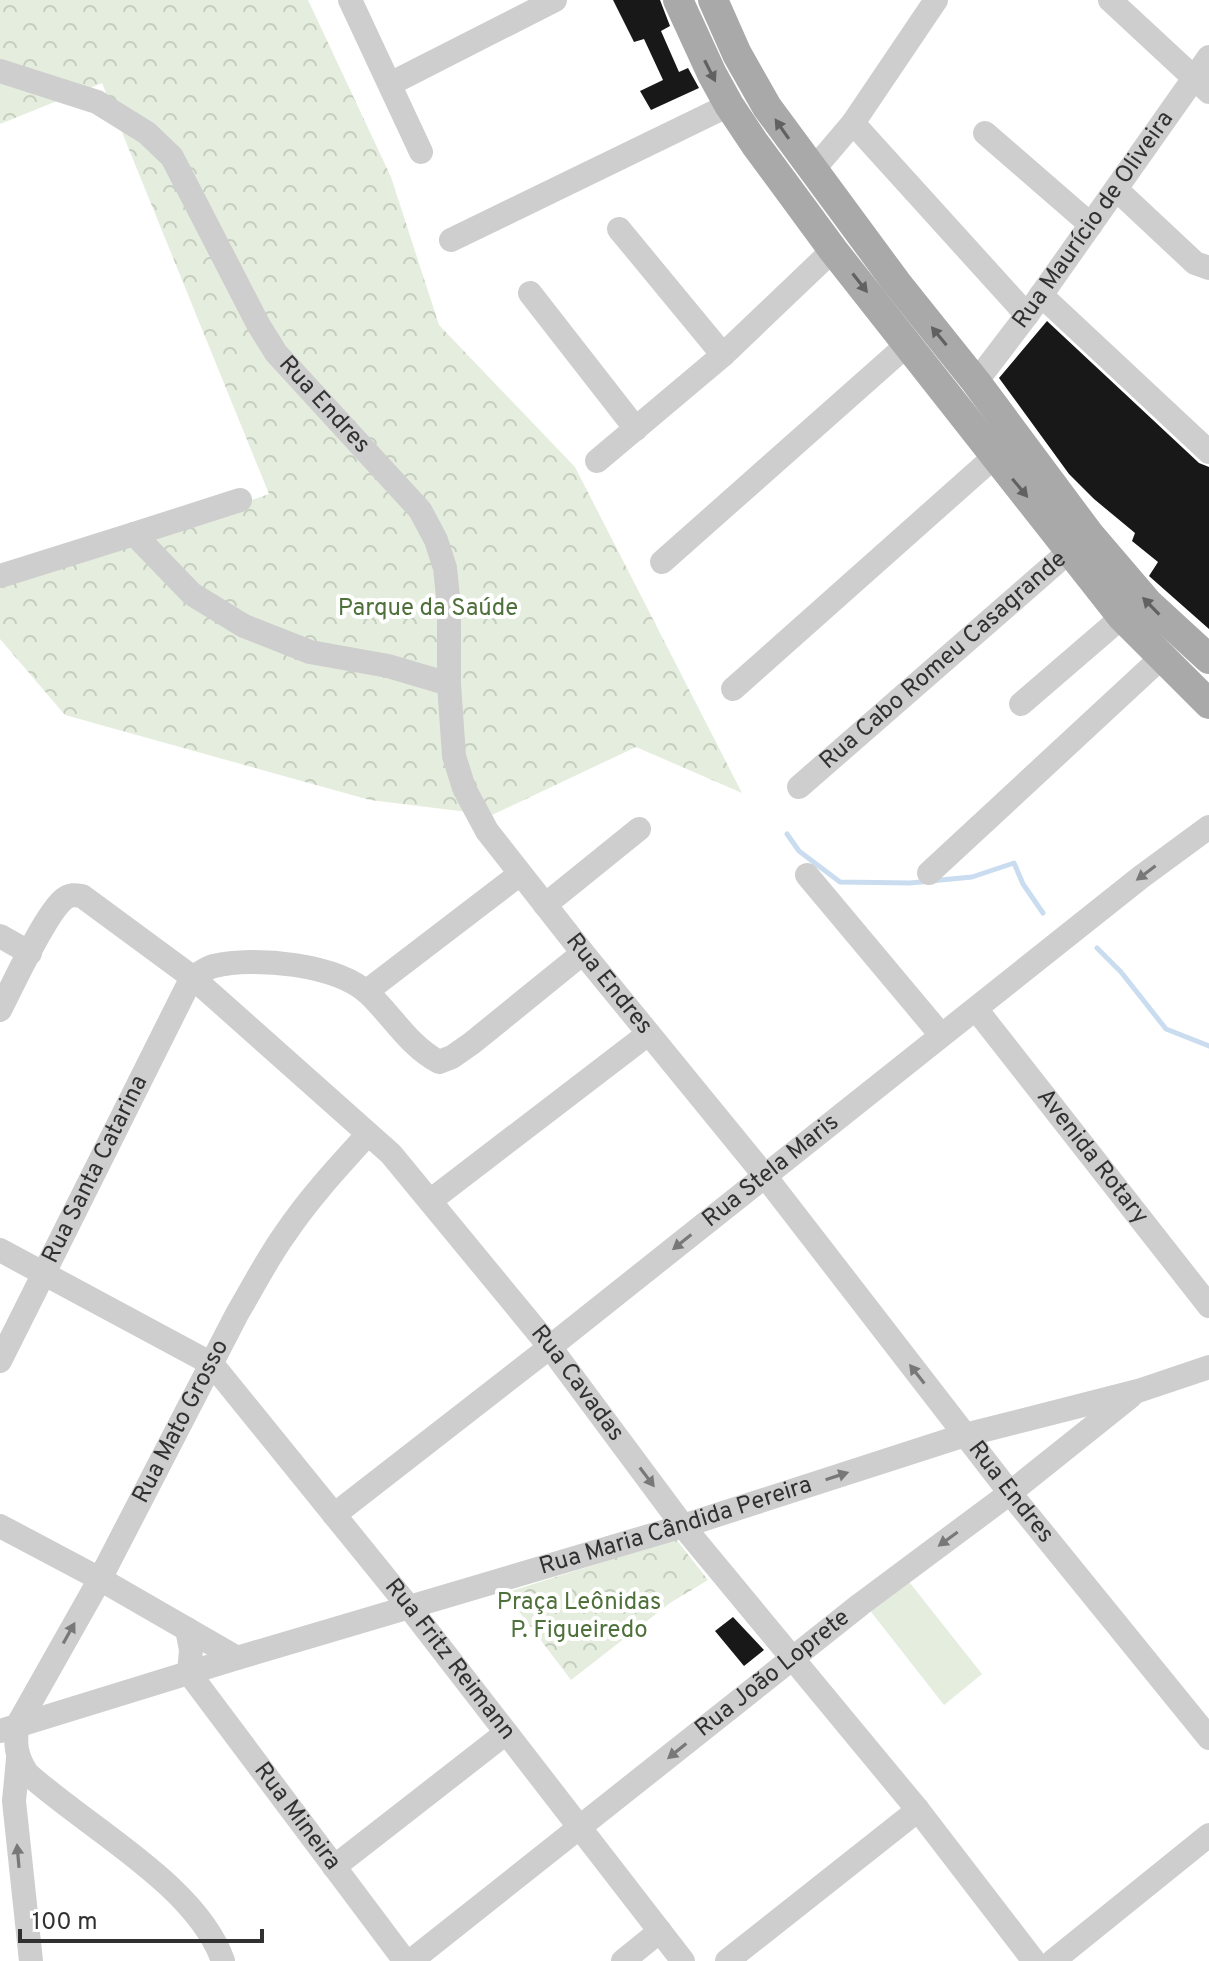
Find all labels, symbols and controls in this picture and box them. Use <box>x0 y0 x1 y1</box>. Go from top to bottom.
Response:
one-way arrow <box>704 59 717 82</box>
street label: Rua Maurício de Oliveira <box>1007 106 1181 335</box>
one-way arrow <box>775 118 790 139</box>
one-way arrow <box>851 273 867 293</box>
one-way arrow <box>931 326 948 346</box>
street label: Rua Endres <box>272 350 376 460</box>
one-way arrow <box>1011 478 1028 498</box>
street label: Rua Cabo Romeu Casagrande <box>814 545 1073 777</box>
park label: Parque da Saúde <box>338 594 518 624</box>
one-way arrow <box>1143 597 1161 616</box>
one-way arrow <box>1136 865 1156 881</box>
street label: Rua Endres <box>558 928 659 1041</box>
street label: Rua Santa Catarina <box>36 1071 155 1269</box>
street label: Avenida Rotary <box>1030 1083 1155 1231</box>
street label: Rua Stela Maris <box>697 1108 845 1235</box>
one-way arrow <box>672 1234 692 1250</box>
street label: Rua Cavadas <box>523 1319 630 1448</box>
street label: Rua Mato Grosso <box>127 1335 236 1509</box>
one-way arrow <box>910 1363 926 1384</box>
street label: Rua Endres <box>961 1435 1060 1550</box>
one-way arrow <box>638 1467 654 1488</box>
street label: Rua Maria Cândida Pereira <box>536 1470 816 1583</box>
one-way arrow <box>826 1470 850 1482</box>
one-way arrow <box>937 1531 958 1546</box>
street label: Rua Fritz Reimann <box>377 1573 522 1746</box>
park label: Praça Leônidas P. Figueiredo <box>497 1588 661 1646</box>
street label: Rua João Loprete <box>690 1603 856 1744</box>
one-way arrow <box>62 1622 76 1645</box>
one-way arrow <box>667 1743 687 1759</box>
street label: Rua Mineira <box>247 1757 347 1877</box>
one-way arrow <box>11 1843 24 1868</box>
scale bar <box>20 1893 262 1943</box>
text: 100 m <box>32 1908 98 1938</box>

